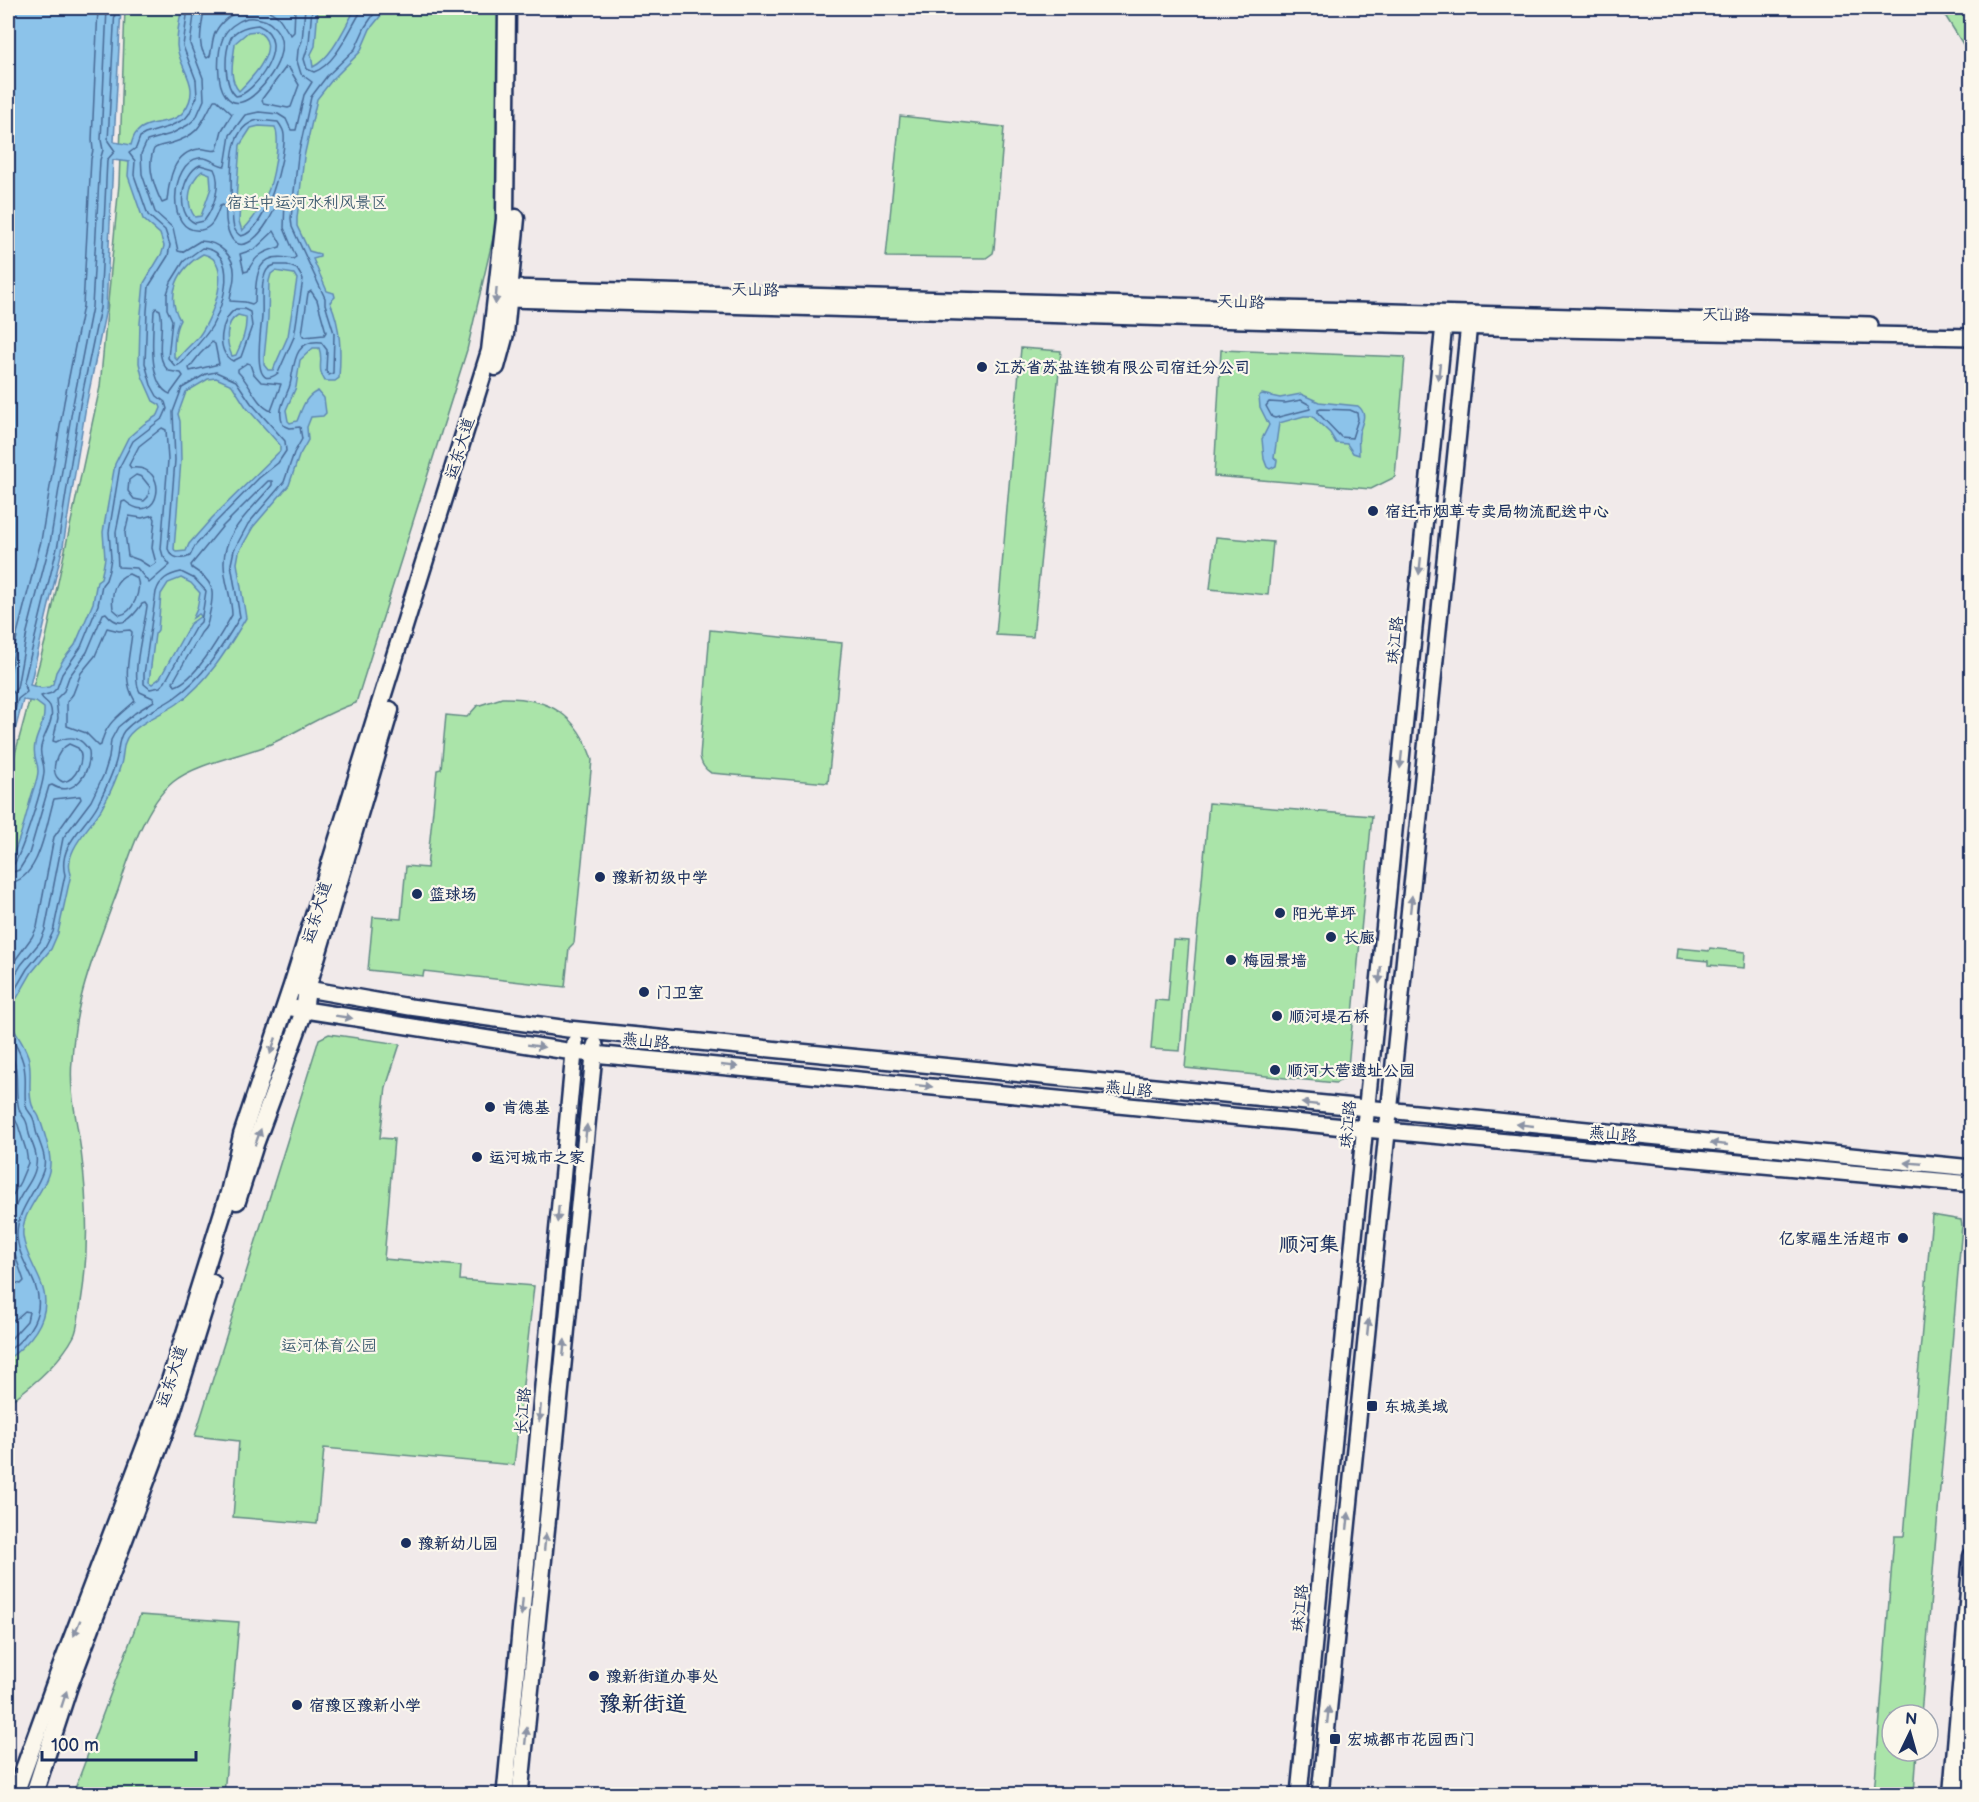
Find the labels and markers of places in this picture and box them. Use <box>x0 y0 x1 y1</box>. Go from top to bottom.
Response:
place label: 江苏省苏盐连锁有限公司宿迁分公司 <box>994 359 1250 378</box>
marker: 江苏省苏盐连锁有限公司宿迁分公司 <box>975 360 989 374</box>
place label: 宿迁市烟草专卖局物流配送中心 <box>1385 503 1609 522</box>
marker: 宿迁市烟草专卖局物流配送中心 <box>1366 504 1380 518</box>
place label: 豫新初级中学 <box>612 869 708 888</box>
marker: 豫新初级中学 <box>593 870 607 884</box>
place label: 篮球场 <box>429 886 477 905</box>
marker: 篮球场 <box>410 887 424 901</box>
place label: 阳光草坪 <box>1292 905 1356 924</box>
marker: 阳光草坪 <box>1273 906 1287 920</box>
place label: 长廊 <box>1343 929 1375 948</box>
marker: 长廊 <box>1324 930 1338 944</box>
place label: 梅园景墙 <box>1243 952 1307 971</box>
marker: 梅园景墙 <box>1224 953 1238 967</box>
place label: 门卫室 <box>656 984 704 1003</box>
marker: 门卫室 <box>637 985 651 999</box>
place label: 顺河堤石桥 <box>1289 1008 1369 1027</box>
marker: 顺河堤石桥 <box>1270 1009 1284 1023</box>
place label: 顺河大营遗址公园 <box>1287 1062 1415 1081</box>
marker: 顺河大营遗址公园 <box>1268 1063 1282 1077</box>
place label: 肯德基 <box>502 1099 550 1118</box>
marker: 肯德基 <box>483 1100 497 1114</box>
place label: 运河城市之家 <box>489 1149 585 1168</box>
marker: 运河城市之家 <box>470 1150 484 1164</box>
place label: 亿家福生活超市 <box>1779 1230 1891 1249</box>
marker: 亿家福生活超市 <box>1896 1231 1910 1245</box>
place label: 东城美域 <box>1384 1398 1448 1417</box>
marker: 东城美域 <box>1365 1399 1379 1413</box>
place label: 豫新幼儿园 <box>418 1535 498 1554</box>
marker: 豫新幼儿园 <box>399 1536 413 1550</box>
place label: 豫新街道办事处 <box>606 1668 719 1687</box>
marker: 豫新街道办事处 <box>587 1669 601 1683</box>
place label: 宿豫区豫新小学 <box>309 1697 421 1716</box>
marker: 宿豫区豫新小学 <box>290 1698 304 1712</box>
place label: 宏城都市花园西门 <box>1347 1731 1475 1750</box>
marker: 宏城都市花园西门 <box>1328 1732 1342 1746</box>

